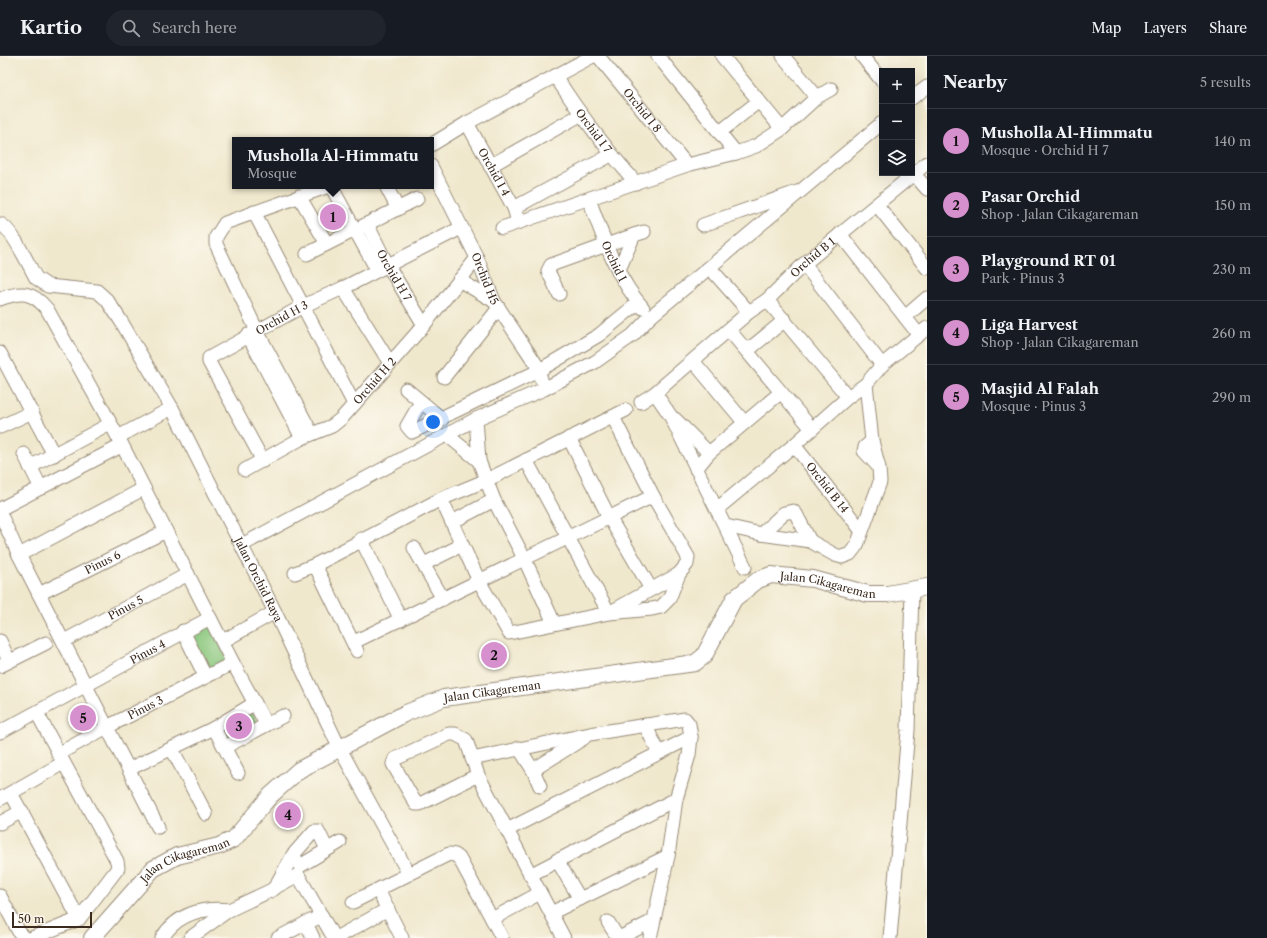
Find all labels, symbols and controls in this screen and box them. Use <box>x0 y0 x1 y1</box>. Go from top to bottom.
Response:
search box <box>106 10 386 46</box>
text: Kartio <box>20 16 82 39</box>
icon: search <box>120 17 142 39</box>
text: Search here <box>152 18 237 37</box>
text: Map <box>1091 19 1121 37</box>
text: Layers <box>1143 19 1187 37</box>
text: Share <box>1209 19 1247 37</box>
map controls <box>879 68 915 176</box>
button: + <box>879 68 915 104</box>
text: Nearby <box>943 72 1007 92</box>
text: 5 results <box>1200 74 1251 90</box>
street label: Orchid I 8 <box>620 85 664 135</box>
button: − <box>879 104 915 140</box>
street label: Orchid I 7 <box>573 106 615 156</box>
text: Musholla Al-Himmatu <box>981 123 1153 142</box>
text: 1 <box>953 133 959 149</box>
text: 140 m <box>1214 133 1251 149</box>
popup <box>232 137 434 189</box>
button: layers <box>879 140 915 176</box>
text: Mosque · Orchid H 7 <box>981 142 1109 158</box>
text: Musholla Al-Himmatu <box>247 146 419 165</box>
street label: Orchid I 4 <box>475 146 513 198</box>
text: Mosque <box>247 165 297 181</box>
text: Pasar Orchid <box>981 187 1080 206</box>
text: 2 <box>952 197 960 213</box>
text: 150 m <box>1215 197 1251 213</box>
pin: 1 <box>320 202 346 232</box>
text: Shop · Jalan Cikagareman <box>981 206 1139 222</box>
street label: Orchid B 1 <box>787 234 838 280</box>
street label: Orchid I <box>598 239 630 284</box>
street label: Orchid H 7 <box>374 247 415 304</box>
street label: Orchid H5 <box>468 250 502 308</box>
text: Playground RT 01 <box>981 251 1116 270</box>
text: 3 <box>952 261 960 277</box>
text: 230 m <box>1213 261 1251 277</box>
text: Park · Pinus 3 <box>981 270 1065 286</box>
street label: Orchid H 3 <box>253 298 310 338</box>
text: Liga Harvest <box>981 315 1078 334</box>
text: 4 <box>952 325 960 341</box>
text: 260 m <box>1212 325 1251 341</box>
text: Shop · Jalan Cikagareman <box>981 334 1139 350</box>
street label: Orchid H 2 <box>350 354 399 407</box>
text: Masjid Al Falah <box>981 379 1099 398</box>
text: 5 <box>952 389 960 405</box>
text: 290 m <box>1212 389 1251 405</box>
text: Mosque · Pinus 3 <box>981 398 1086 414</box>
your location <box>423 412 443 432</box>
street label: Orchid B 14 <box>803 459 852 516</box>
street label: Jalan Orchid Raya <box>230 533 286 624</box>
street label: Pinus 6 <box>82 547 123 577</box>
street label: Jalan Cikagareman <box>778 569 876 601</box>
street label: Pinus 5 <box>106 593 146 623</box>
street label: Pinus 4 <box>127 637 168 667</box>
pin: 2 <box>481 640 507 670</box>
street label: Jalan Cikagareman <box>441 678 542 705</box>
street label: Pinus 3 <box>125 693 166 722</box>
pin: 5 <box>70 703 96 733</box>
pin: 3 <box>226 711 252 741</box>
pin: 4 <box>275 800 301 830</box>
street label: Jalan Cikagareman <box>136 835 232 887</box>
scale bar <box>12 910 92 929</box>
text: 50 m <box>18 912 44 926</box>

